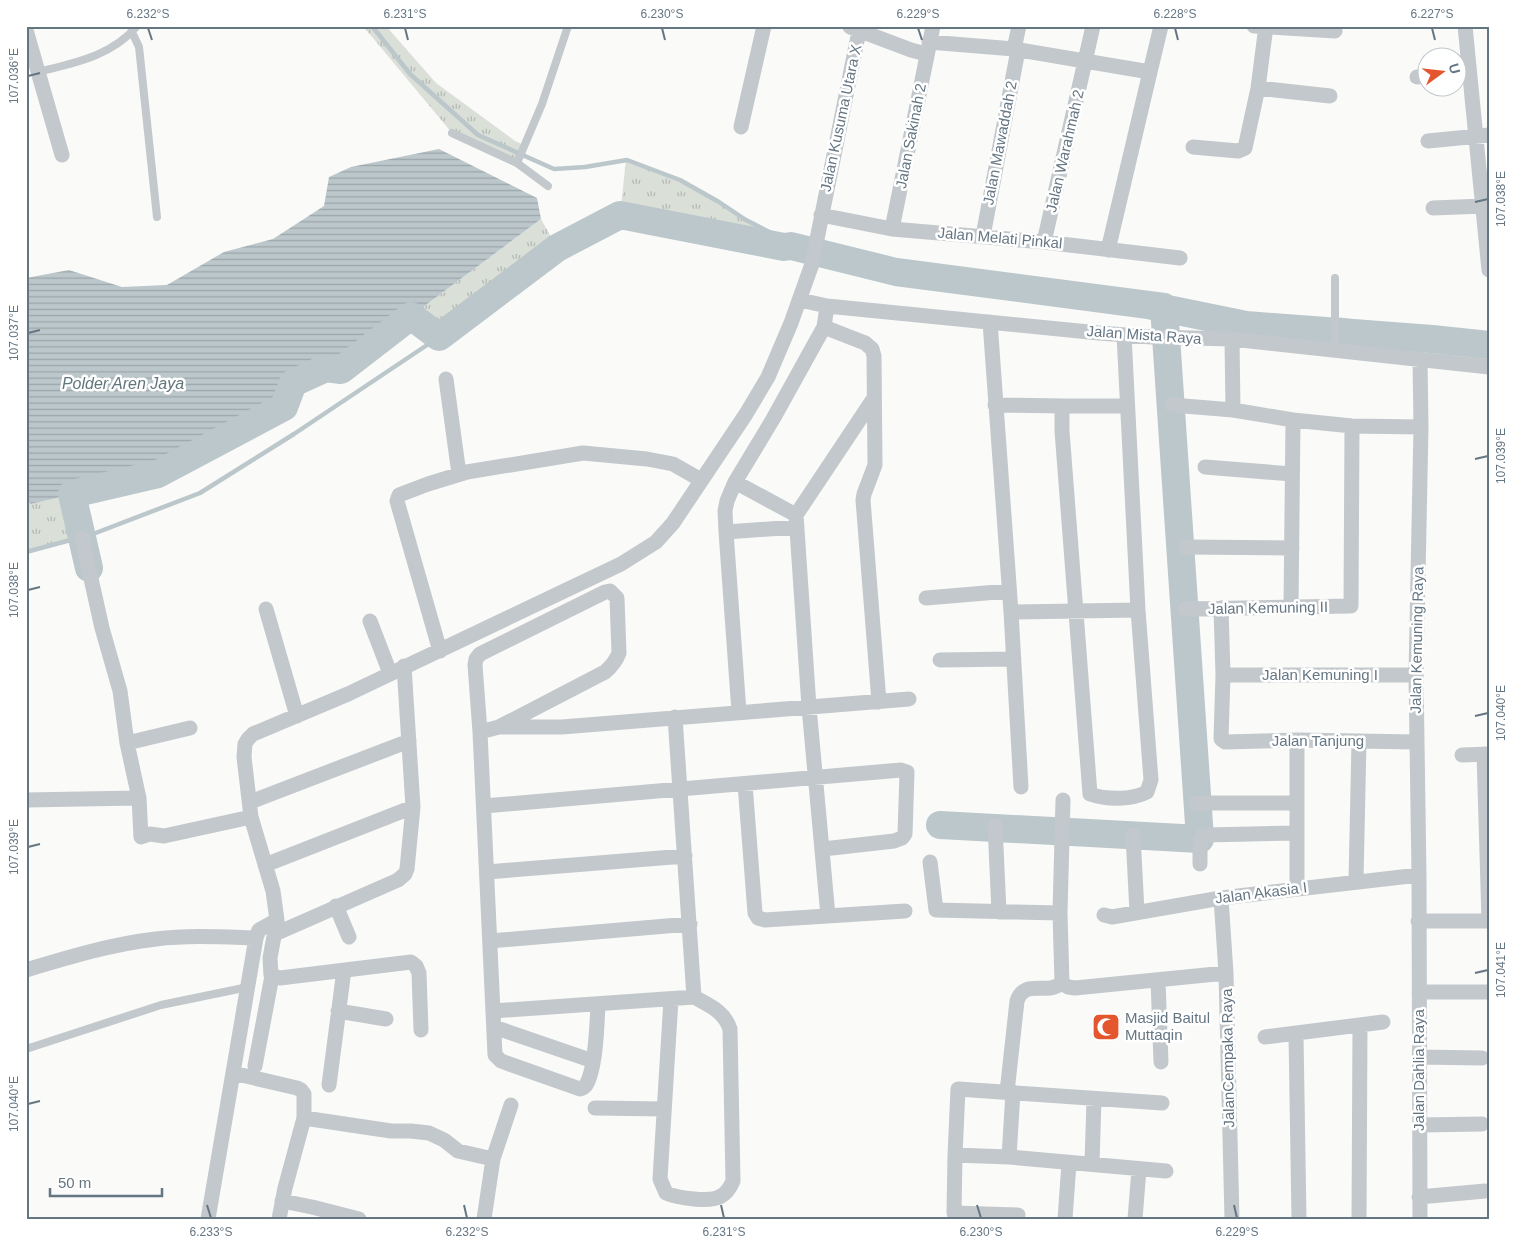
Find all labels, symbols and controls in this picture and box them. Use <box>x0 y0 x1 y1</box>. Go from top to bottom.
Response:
text: 6.232°S <box>127 7 169 21</box>
text: 6.231°S <box>384 7 426 21</box>
text: 6.230°S <box>641 7 683 21</box>
text: 6.229°S <box>897 7 939 21</box>
text: 6.228°S <box>1154 7 1196 21</box>
text: 6.227°S <box>1411 7 1453 21</box>
street label: Jalan Kusuma Utara X <box>817 43 864 193</box>
text: 107.036°E <box>7 48 21 104</box>
north arrow <box>1418 48 1468 98</box>
text: U <box>1446 62 1464 76</box>
street label: Jalan Mawaddah 2 <box>979 79 1020 206</box>
street label: Jalan Sakinah 2 <box>892 82 929 190</box>
street label: Jalan Warahmah 2 <box>1042 88 1087 214</box>
text: 107.038°E <box>1494 171 1508 227</box>
street label: Jalan Melati Pinkal <box>937 224 1063 251</box>
text: 107.037°E <box>7 305 21 361</box>
street label: Jalan Mista Raya <box>1086 322 1203 347</box>
water label: Polder Aren Jaya <box>62 375 184 392</box>
text: 107.039°E <box>1494 428 1508 484</box>
text: 107.038°E <box>7 562 21 618</box>
street label: Jalan Kemuning Raya <box>1407 566 1426 714</box>
street label: Jalan Kemuning II <box>1208 598 1328 617</box>
street label: Jalan Kemuning I <box>1262 666 1378 683</box>
text: 107.040°E <box>1494 685 1508 741</box>
street label: Jalan Tanjung <box>1272 732 1364 749</box>
text: 107.039°E <box>7 819 21 875</box>
street label: Jalan Akasia I <box>1214 878 1308 907</box>
text: 107.041°E <box>1494 942 1508 998</box>
street label: JalanCempaka Raya <box>1218 988 1237 1128</box>
street label: Jalan Dahlia Raya <box>1410 1008 1427 1131</box>
place label: Masjid Baitul Muttaqin <box>1125 1009 1210 1043</box>
mosque icon: Masjid Baitul Muttaqin <box>1091 1012 1121 1042</box>
text: 107.040°E <box>7 1076 21 1132</box>
scale bar <box>50 1165 162 1197</box>
text: 50 m <box>58 1174 91 1191</box>
text: 6.233°S <box>190 1225 232 1239</box>
text: 6.232°S <box>446 1225 488 1239</box>
text: 6.231°S <box>703 1225 745 1239</box>
text: 6.230°S <box>960 1225 1002 1239</box>
text: 6.229°S <box>1216 1225 1258 1239</box>

